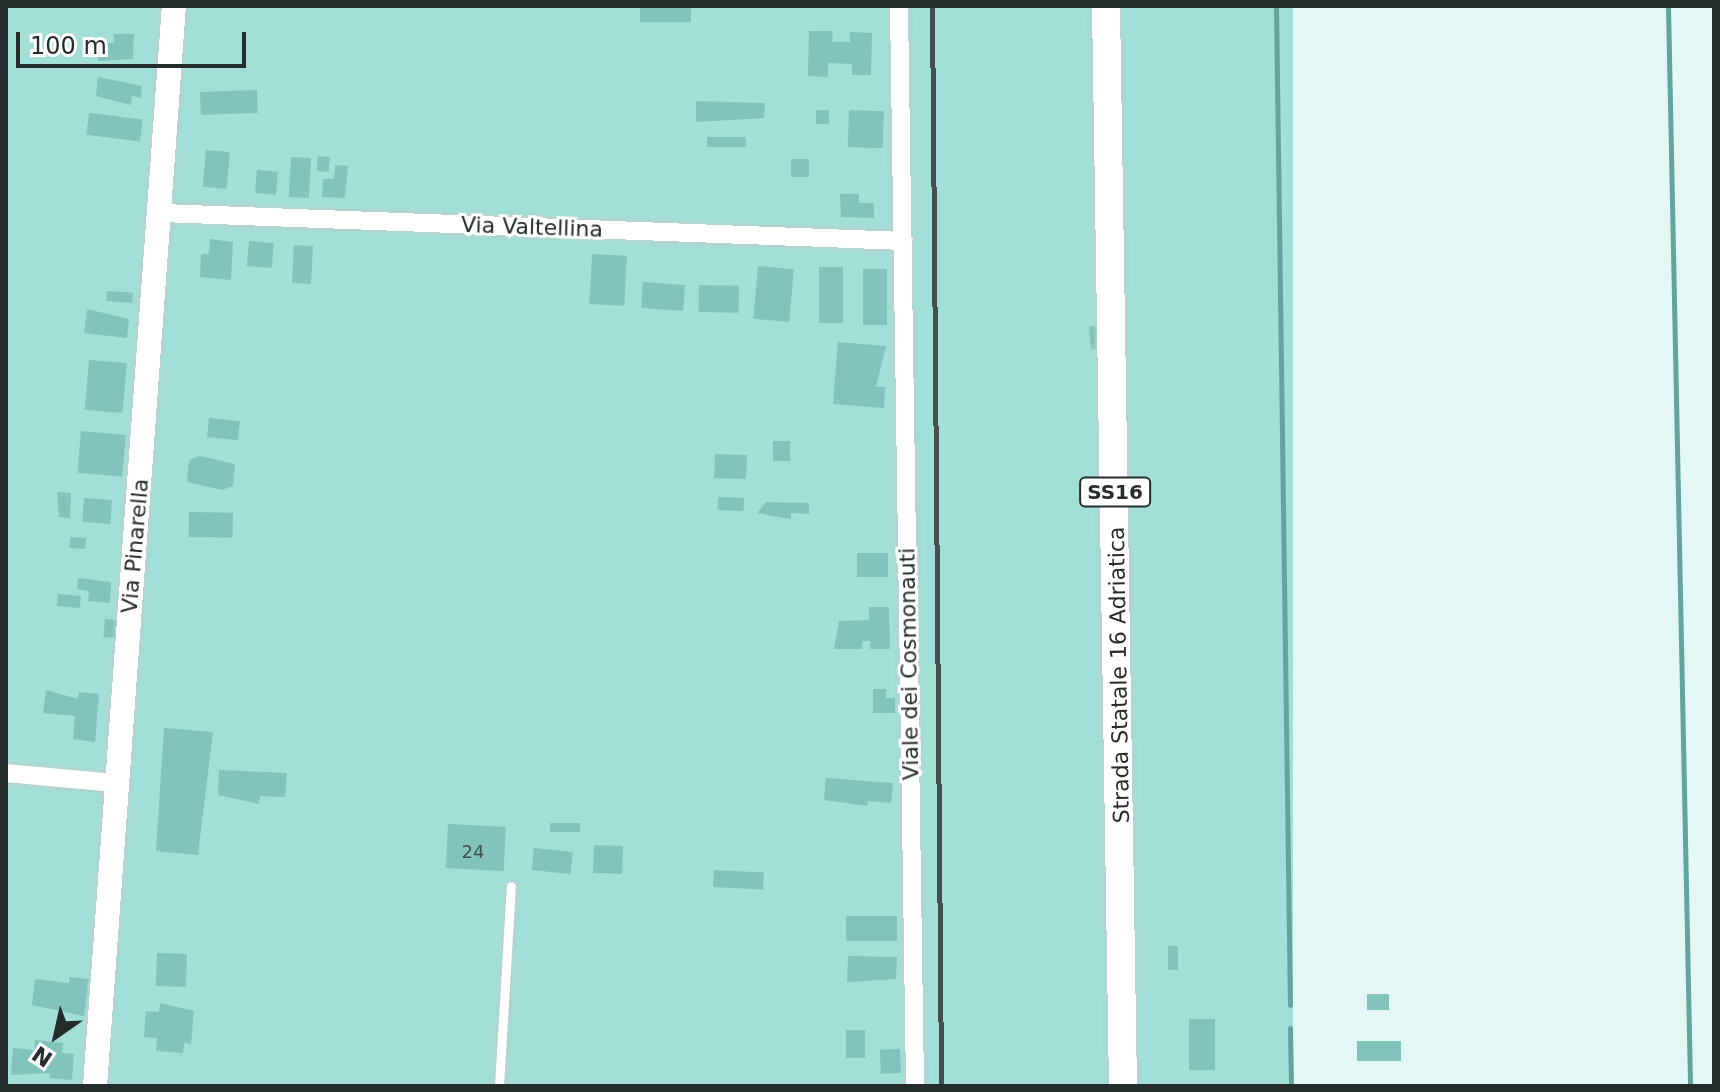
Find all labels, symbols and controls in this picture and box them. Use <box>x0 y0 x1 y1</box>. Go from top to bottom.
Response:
scale bar <box>20 16 250 66</box>
text: 100 m <box>30 32 107 60</box>
street label: Via Valtellina <box>461 211 603 243</box>
road number: SS16 <box>1079 476 1151 508</box>
street label: Via Pinarella <box>116 477 154 615</box>
street label: Strada Statale 16 Adriatica <box>1103 526 1135 824</box>
street label: Viale dei Cosmonauti <box>894 547 924 781</box>
house number: 24 <box>462 841 484 863</box>
north arrow <box>16 996 96 1076</box>
text: N <box>28 1041 57 1072</box>

